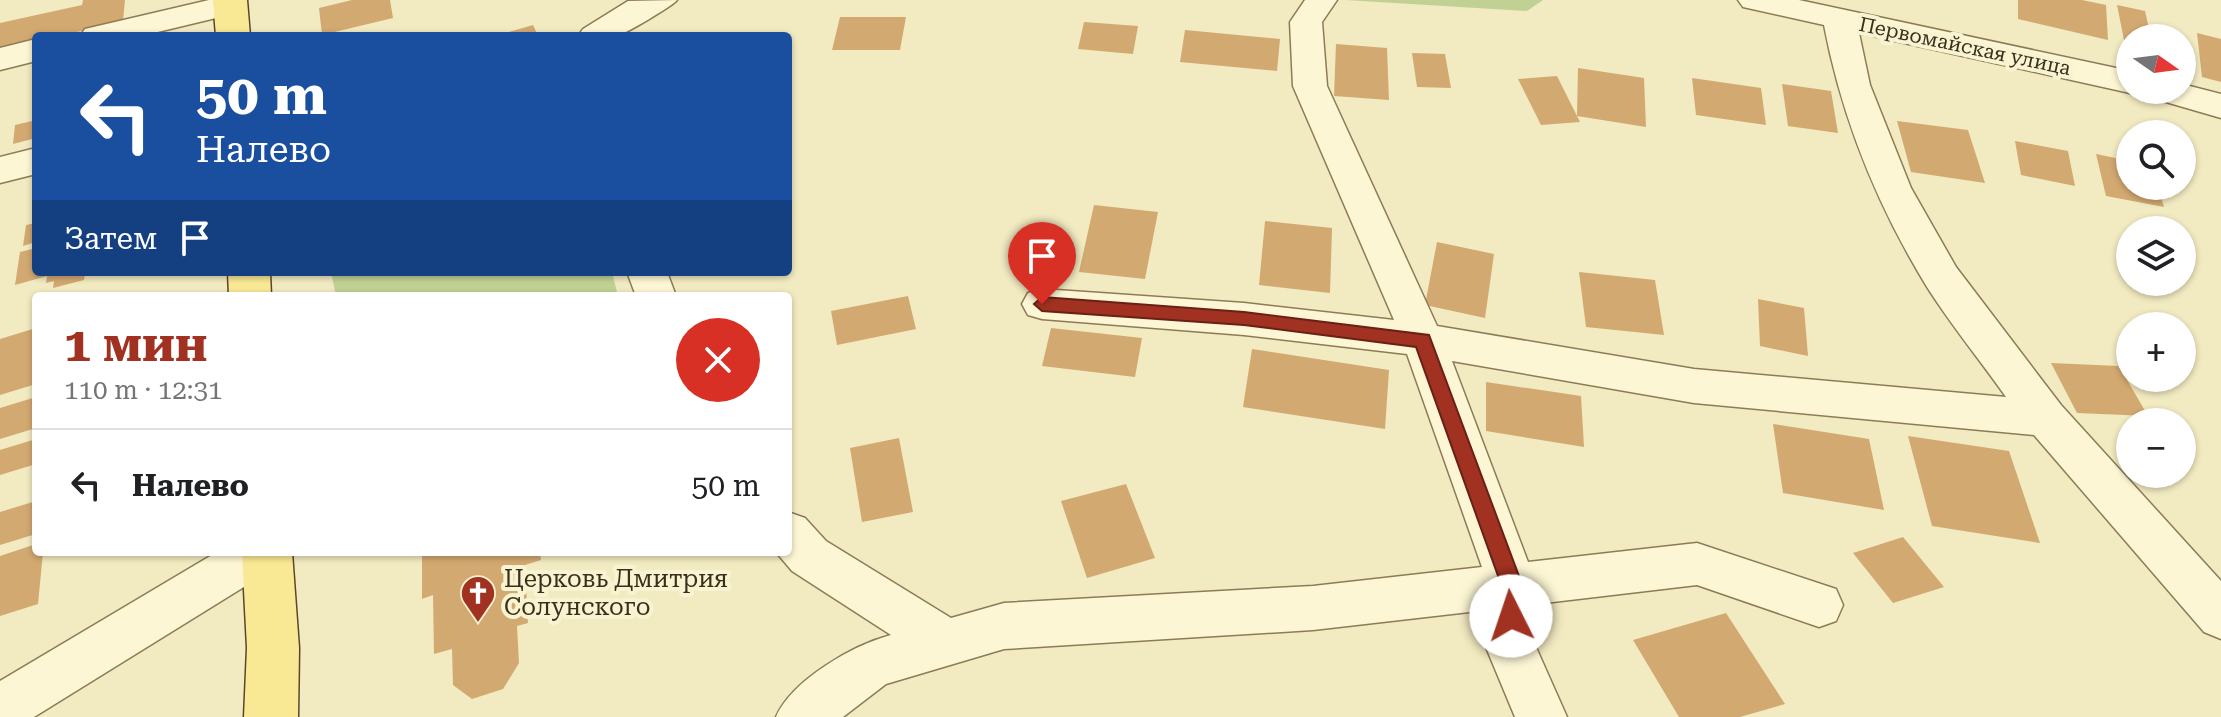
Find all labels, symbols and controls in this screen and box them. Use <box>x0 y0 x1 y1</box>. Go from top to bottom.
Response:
street label: Первомайская улица <box>1857 12 2073 80</box>
north arrow <box>2116 24 2196 104</box>
map controls <box>2116 24 2196 488</box>
text: 50 m <box>196 62 327 128</box>
icon: left <box>64 64 168 168</box>
button: search <box>2116 120 2196 200</box>
text: Налево <box>196 129 331 171</box>
icon: arrive <box>173 216 217 260</box>
button: layers <box>2116 216 2196 296</box>
text: Затем <box>64 221 157 256</box>
pin <box>1008 222 1076 304</box>
icon: arrive <box>1020 234 1064 278</box>
button: + <box>2116 312 2196 392</box>
text: 1 мин <box>64 317 207 373</box>
button: close <box>676 318 760 402</box>
text: 110 m · 12:31 <box>64 375 223 405</box>
button: − <box>2116 408 2196 488</box>
icon: left <box>64 463 108 507</box>
text: Налево <box>132 468 249 503</box>
text: 50 m <box>691 468 760 503</box>
place label: Церковь Дмитрия Солунского <box>504 565 728 621</box>
church icon: Церковь Дмитрия Солунского <box>459 574 497 624</box>
position arrow <box>1469 574 1553 658</box>

